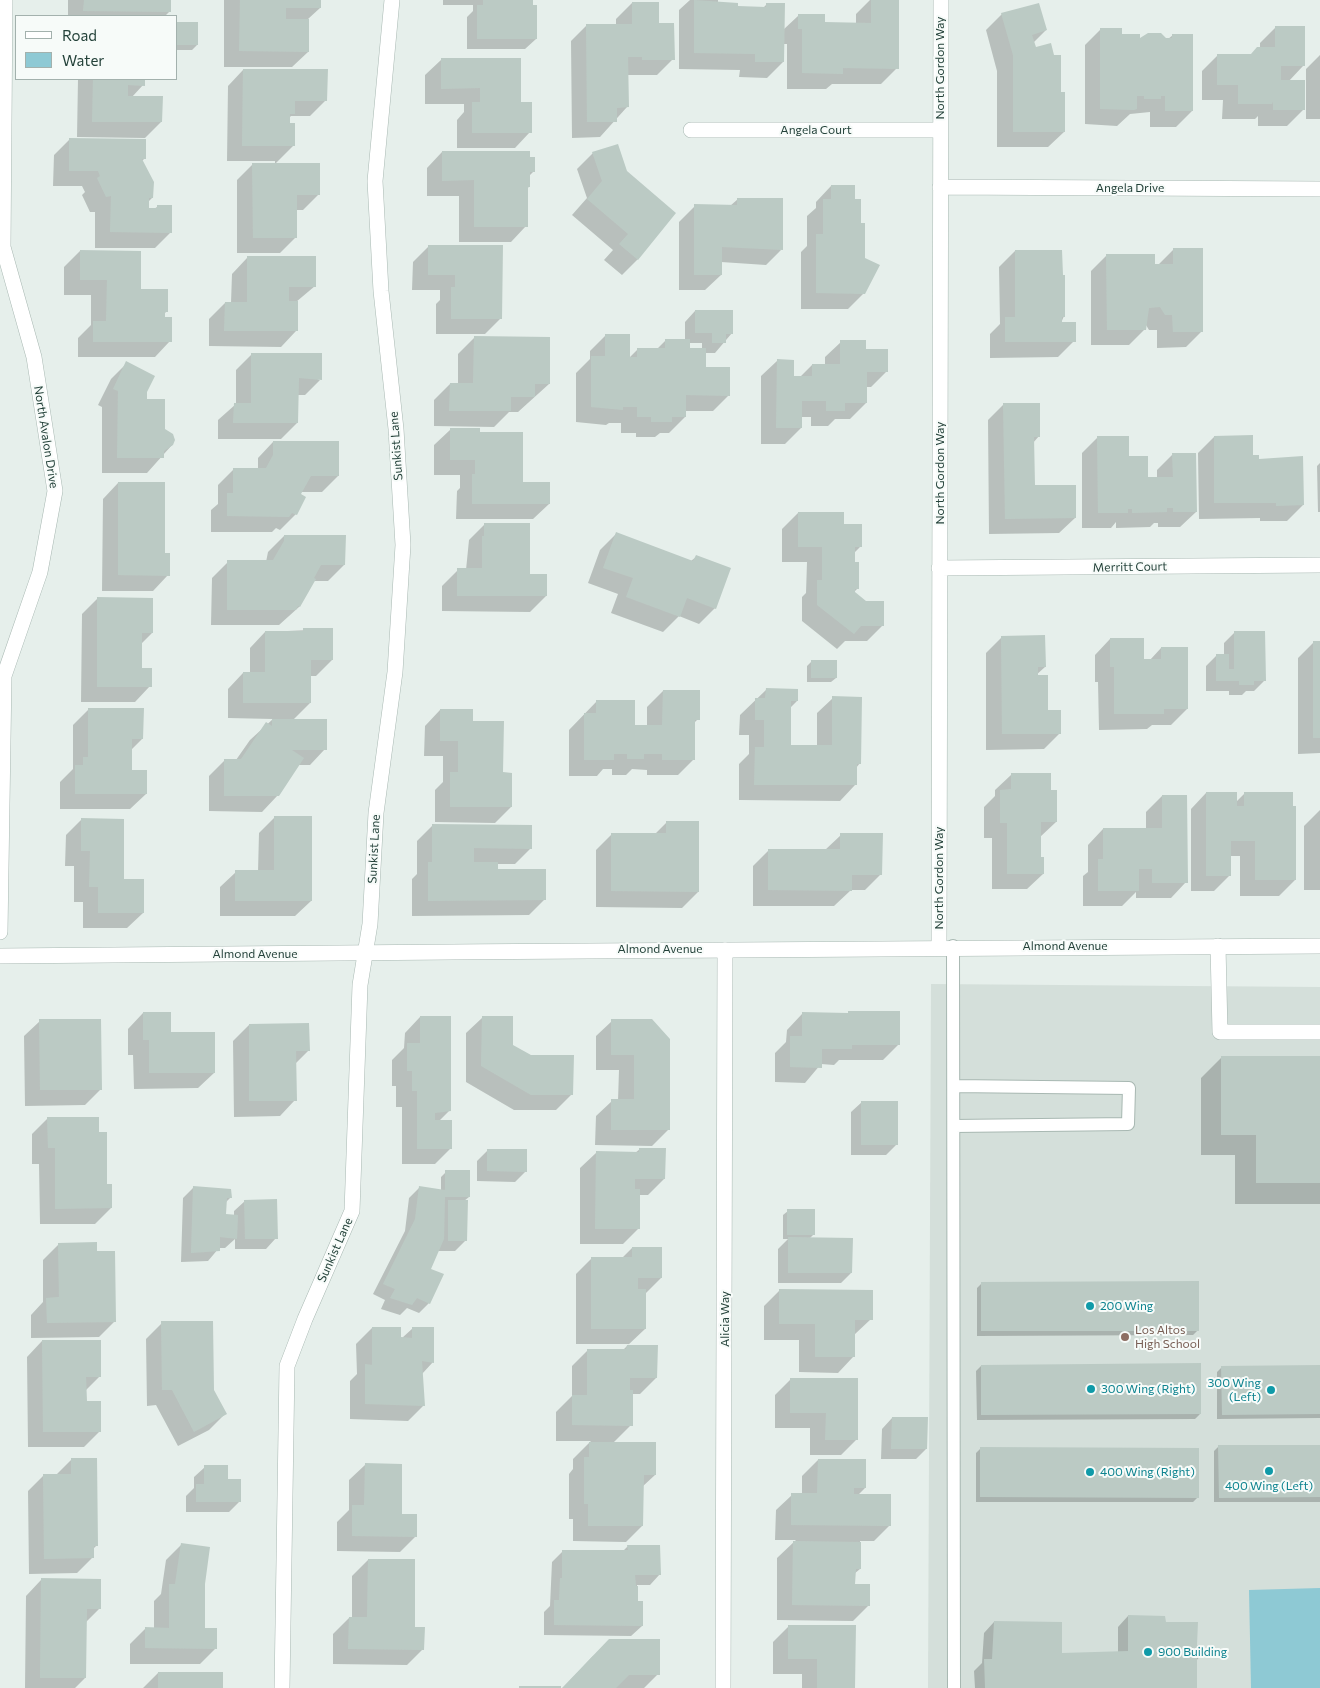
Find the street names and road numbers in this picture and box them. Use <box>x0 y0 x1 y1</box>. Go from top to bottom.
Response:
street label: North Gordon Way <box>933 17 947 119</box>
street label: Angela Court <box>780 123 852 137</box>
street label: Angela Drive <box>1096 181 1164 195</box>
street label: North Avalon Drive <box>31 385 61 489</box>
street label: Sunkist Lane <box>386 411 406 481</box>
street label: North Gordon Way <box>933 422 947 524</box>
street label: Merritt Court <box>1093 559 1167 575</box>
street label: Sunkist Lane <box>365 814 383 884</box>
street label: North Gordon Way <box>932 827 946 929</box>
street label: Almond Avenue <box>1022 939 1108 953</box>
street label: Almond Avenue <box>617 942 703 956</box>
street label: Almond Avenue <box>212 947 298 961</box>
street label: Sunkist Lane <box>314 1215 356 1285</box>
street label: Alicia Way <box>718 1291 732 1347</box>

